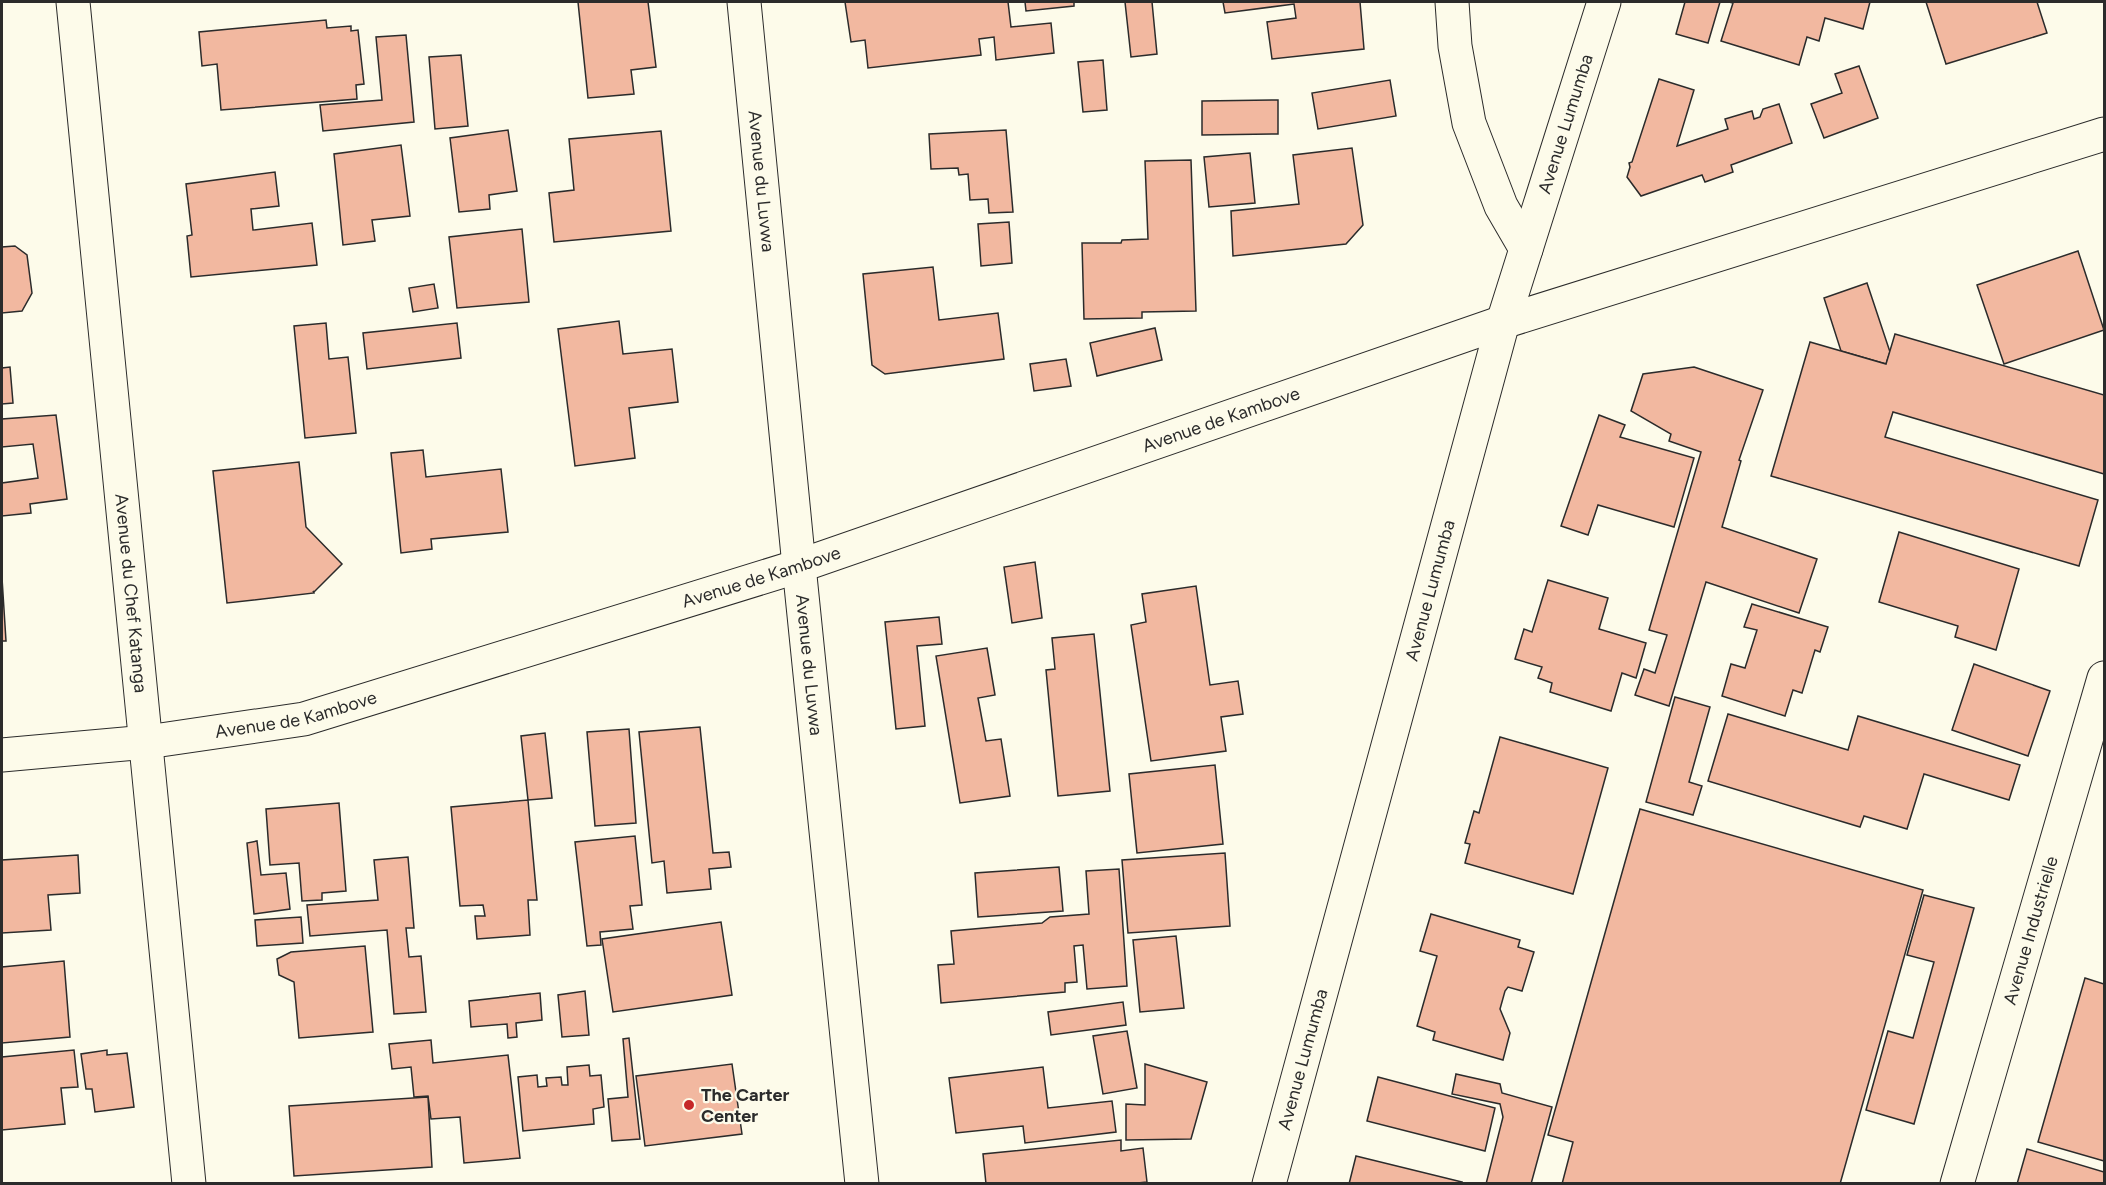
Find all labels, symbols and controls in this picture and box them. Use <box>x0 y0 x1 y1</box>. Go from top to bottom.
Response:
street label: Avenue Lumumba <box>1533 51 1598 196</box>
street label: Avenue du Luvwa <box>744 109 779 253</box>
street label: Avenue de Kambove <box>1139 382 1303 457</box>
street label: Avenue du Chef Katanga <box>110 492 152 694</box>
street label: Avenue Lumumba <box>1400 518 1460 663</box>
street label: Avenue de Kambove <box>679 541 844 613</box>
street label: Avenue du Luvwa <box>791 593 827 737</box>
street label: Avenue de Kambove <box>213 686 379 743</box>
street label: Avenue Industrielle <box>1999 853 2063 1007</box>
street label: Avenue Lumumba <box>1273 987 1332 1132</box>
place label: The Carter Center <box>701 1084 790 1127</box>
marker: The Carter Center <box>682 1098 696 1112</box>

